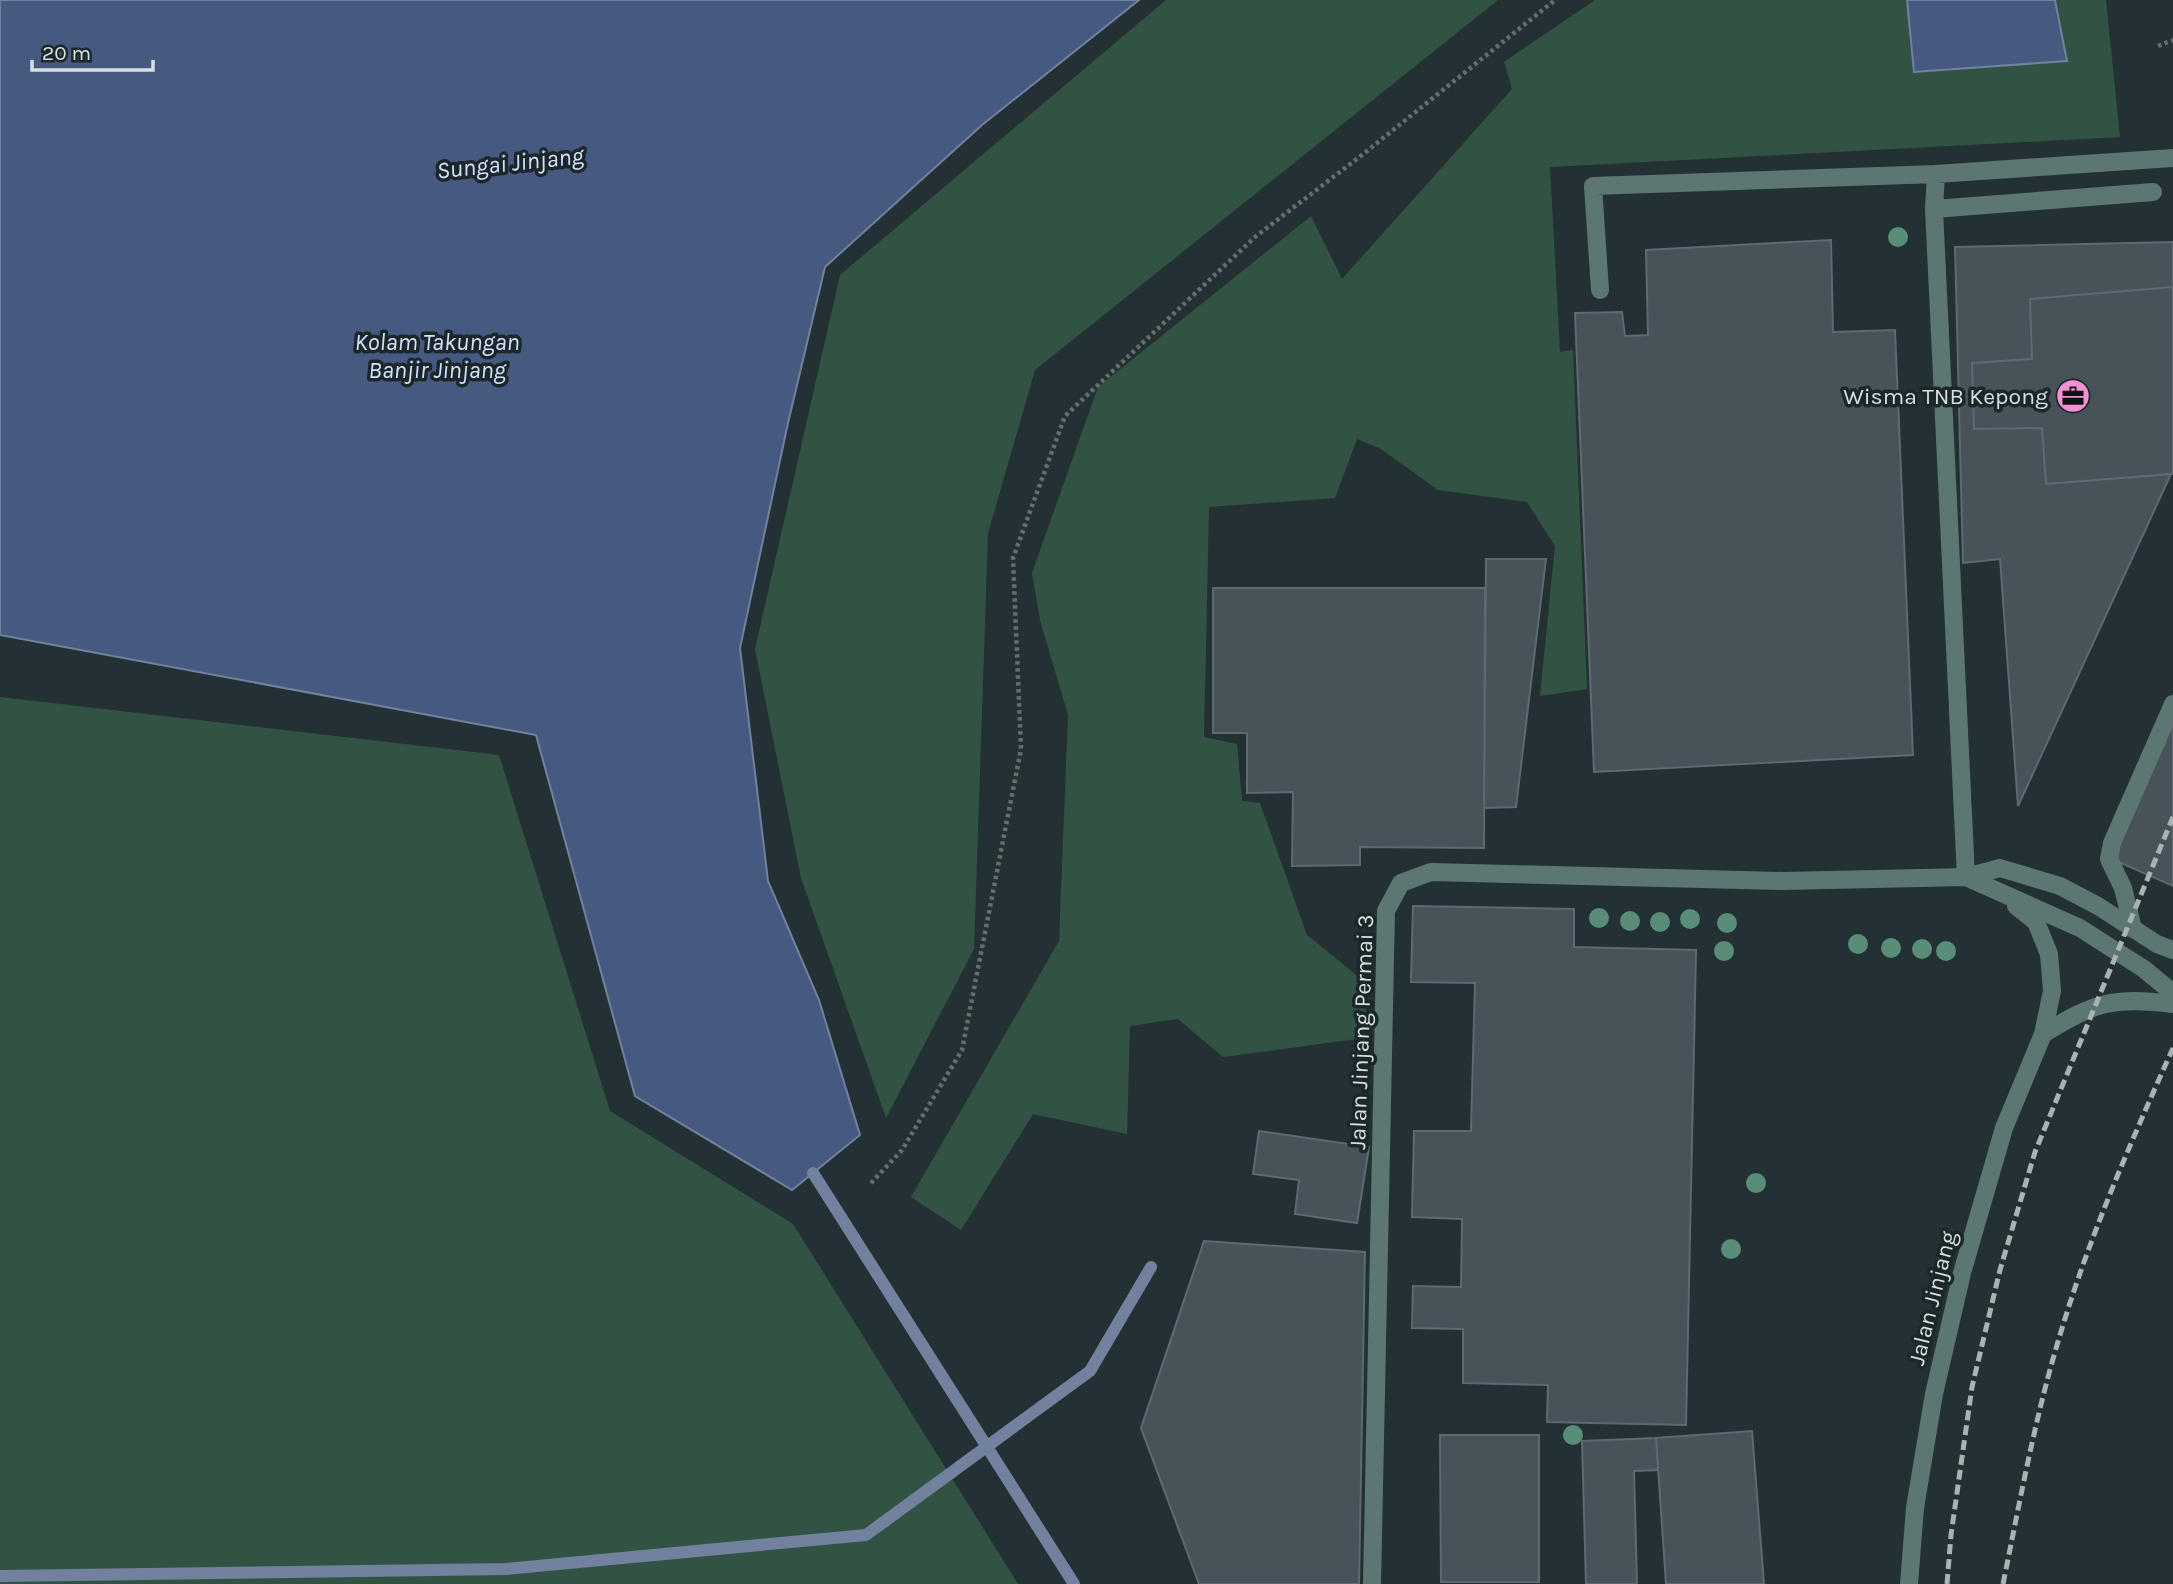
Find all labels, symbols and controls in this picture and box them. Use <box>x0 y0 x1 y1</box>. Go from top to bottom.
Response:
scale bar <box>32 28 152 72</box>
text: 20 m <box>42 41 91 65</box>
water label: Sungai Jinjang <box>435 141 586 185</box>
water label: Kolam Takungan Banjir Jinjang <box>354 328 520 384</box>
office icon: Wisma TNB Kepong <box>2054 377 2092 415</box>
place label: Wisma TNB Kepong <box>1843 383 2048 410</box>
street label: Jalan Jinjang Permai 3 <box>1344 914 1379 1150</box>
street label: Jalan Jinjang <box>1903 1228 1962 1368</box>

